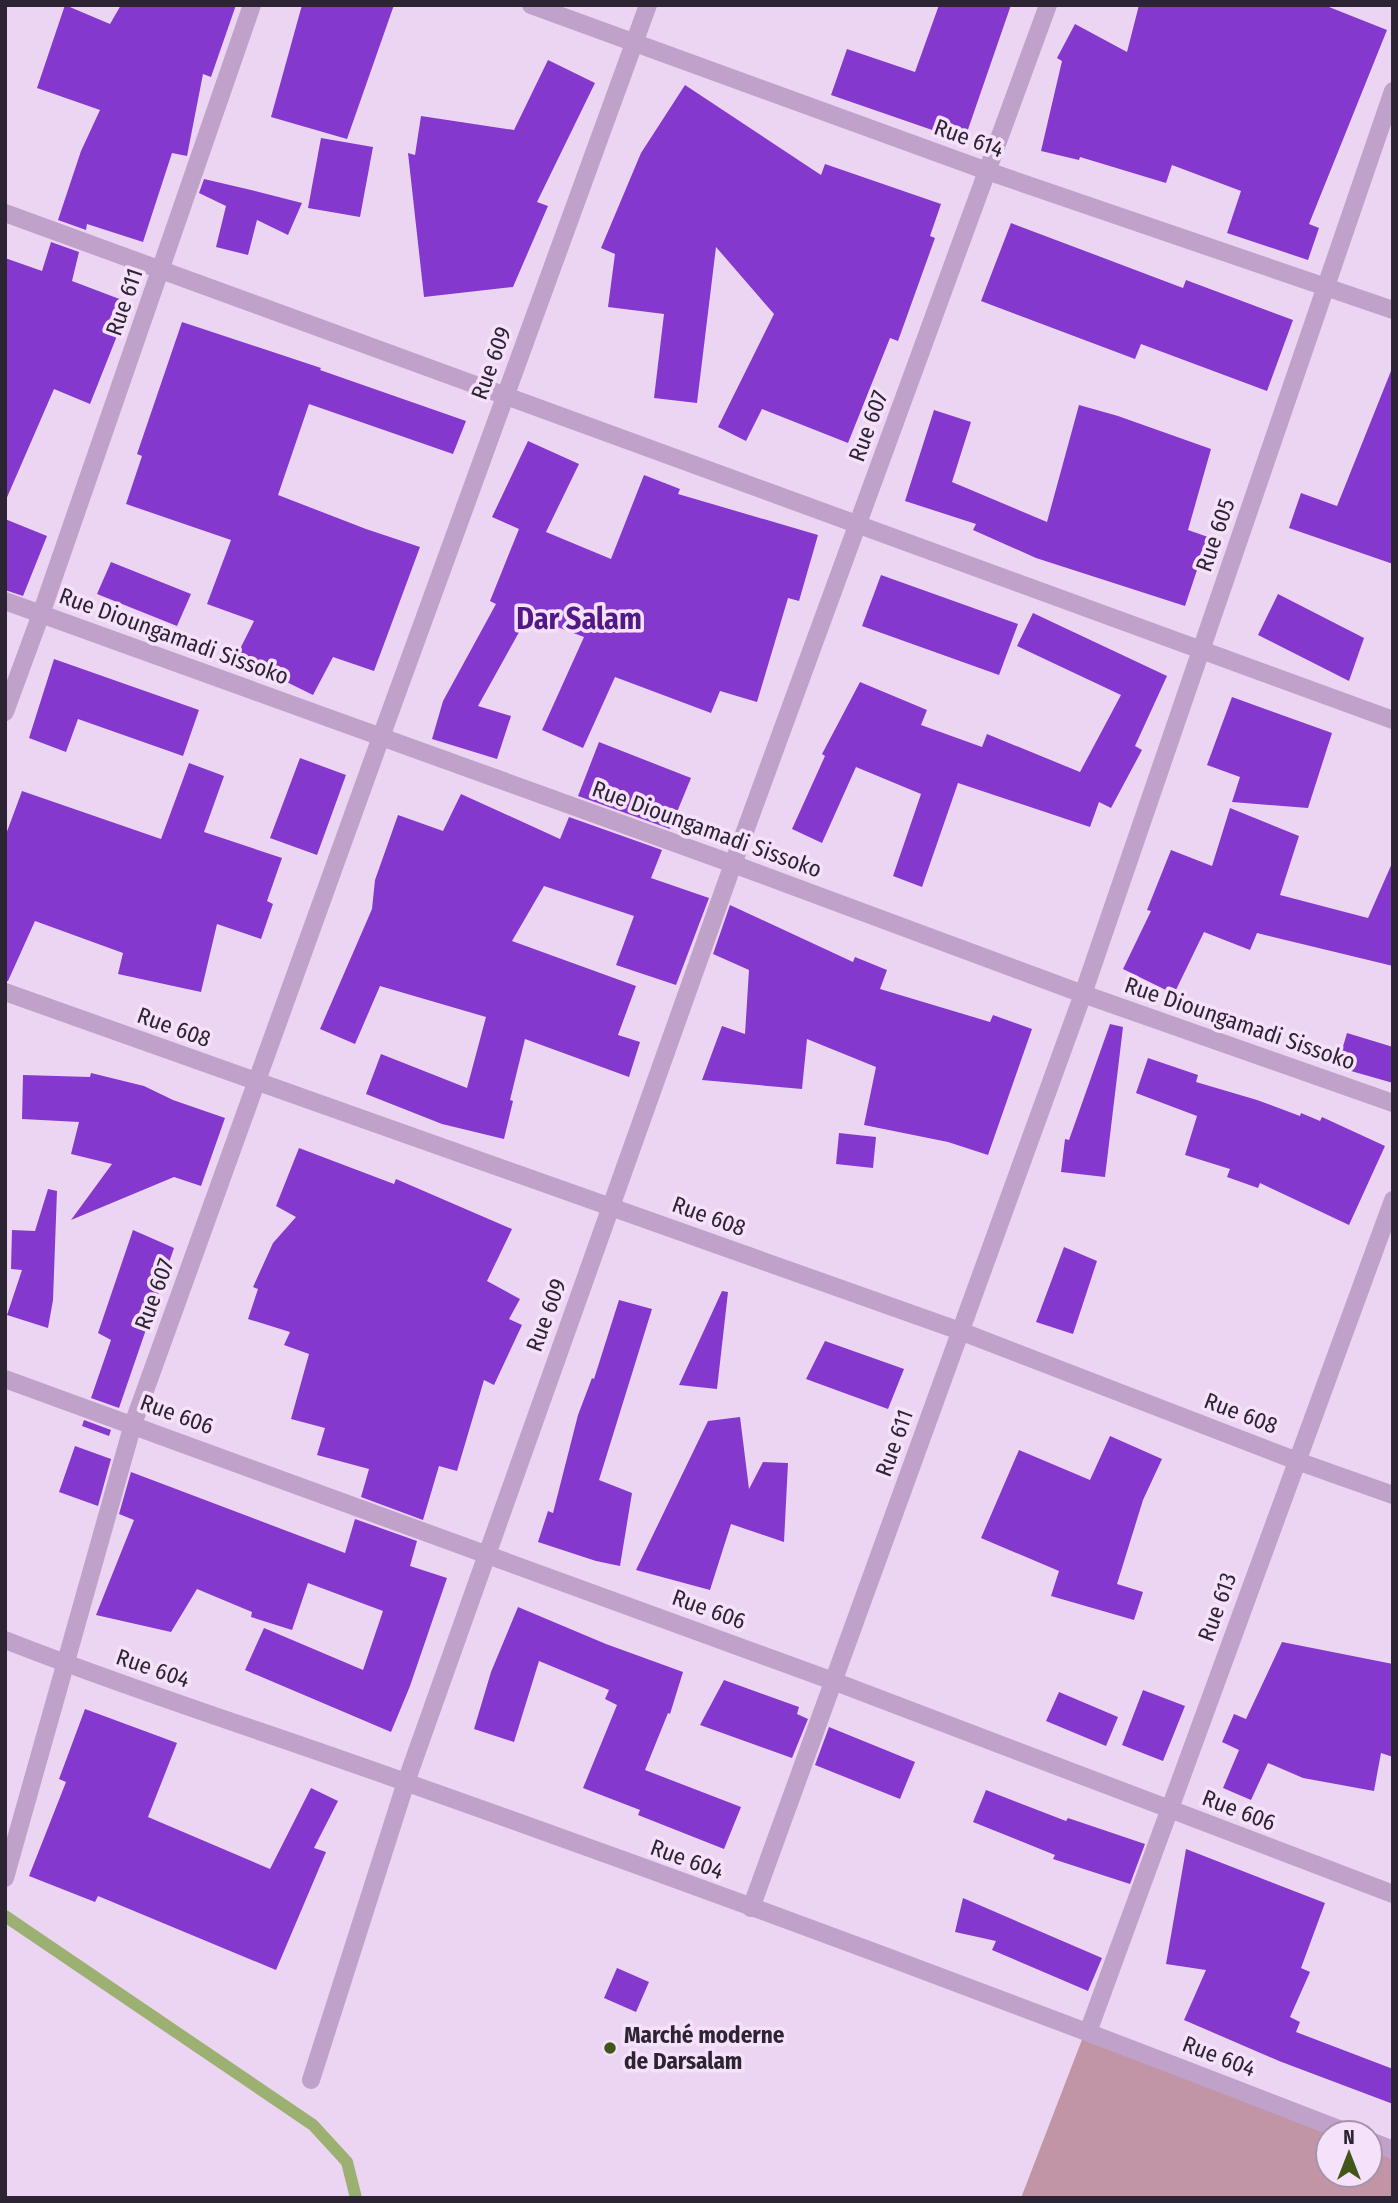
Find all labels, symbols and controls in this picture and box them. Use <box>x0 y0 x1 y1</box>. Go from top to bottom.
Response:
street label: Rue 614 <box>930 113 1008 163</box>
street label: Rue 611 <box>99 265 149 339</box>
street label: Rue 609 <box>465 323 517 403</box>
street label: Rue 607 <box>842 387 894 465</box>
street label: Rue 605 <box>1190 495 1240 575</box>
street label: Rue Dioungamadi Sissoko <box>55 581 293 691</box>
district label: Dar Salam <box>516 601 642 637</box>
street label: Rue Dioungamadi Sissoko <box>588 774 826 884</box>
street label: Rue Dioungamadi Sissoko <box>1121 970 1359 1076</box>
street label: Rue 608 <box>133 1001 215 1053</box>
street label: Rue 608 <box>668 1190 750 1242</box>
street label: Rue 607 <box>128 1255 180 1333</box>
street label: Rue 609 <box>520 1275 572 1355</box>
street label: Rue 608 <box>1200 1386 1282 1440</box>
street label: Rue 606 <box>136 1388 218 1440</box>
street label: Rue 611 <box>869 1406 919 1480</box>
street label: Rue 613 <box>1192 1569 1242 1645</box>
street label: Rue 606 <box>668 1583 750 1635</box>
street label: Rue 604 <box>113 1642 193 1694</box>
street label: Rue 606 <box>1198 1783 1280 1837</box>
street label: Rue 604 <box>647 1833 727 1885</box>
place label: Marché moderne de Darsalam <box>624 2021 785 2075</box>
street label: Rue 604 <box>1179 2029 1259 2083</box>
marker: Marché moderne de Darsalam <box>602 2040 618 2056</box>
north arrow <box>1314 2119 1384 2189</box>
text: N <box>1343 2126 1355 2149</box>

